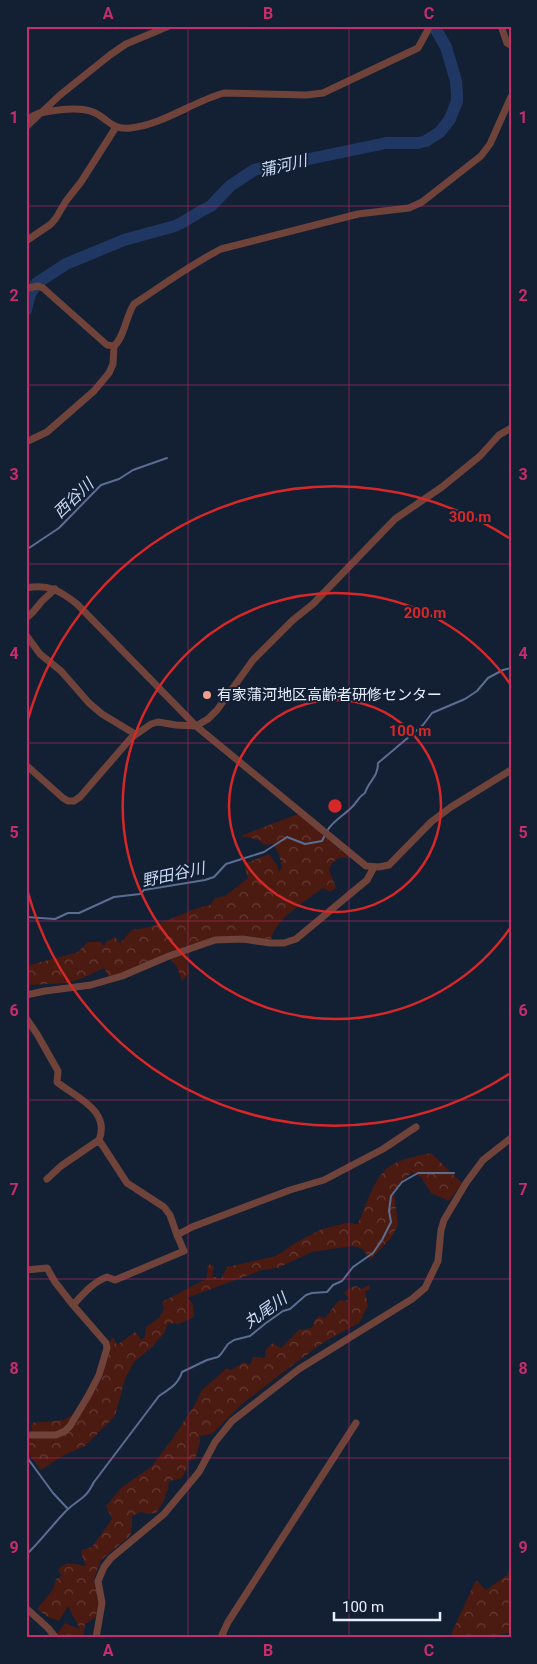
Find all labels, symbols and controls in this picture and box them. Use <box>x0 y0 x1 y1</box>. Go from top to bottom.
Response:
text: A <box>103 4 114 23</box>
text: B <box>263 4 273 23</box>
text: C <box>424 4 434 23</box>
text: 1 <box>9 108 19 127</box>
text: 1 <box>518 108 528 127</box>
water label: 蒲河川 <box>258 150 311 180</box>
text: 2 <box>9 286 19 305</box>
text: 2 <box>518 286 528 305</box>
text: 3 <box>9 465 19 484</box>
text: 3 <box>518 465 528 484</box>
water label: 西谷川 <box>49 473 99 522</box>
text: 300 m <box>449 508 491 526</box>
text: 200 m <box>404 604 446 622</box>
text: 4 <box>9 644 19 663</box>
text: 4 <box>518 644 528 663</box>
place label: 有家蒲河地区高齢者研修センター <box>217 686 442 704</box>
marker: 有家蒲河地区高齢者研修センター <box>201 689 213 701</box>
text: 100 m <box>389 722 431 740</box>
centre of rings <box>326 797 344 815</box>
text: 5 <box>9 823 19 842</box>
text: 5 <box>518 823 528 842</box>
water label: 野田谷川 <box>140 858 208 890</box>
text: 6 <box>9 1001 19 1020</box>
text: 6 <box>518 1001 528 1020</box>
text: 7 <box>9 1180 19 1199</box>
text: 7 <box>518 1180 528 1199</box>
water label: 丸尾川 <box>240 1288 292 1332</box>
text: 8 <box>9 1359 19 1378</box>
text: 8 <box>518 1359 528 1378</box>
text: 9 <box>9 1538 19 1557</box>
text: 9 <box>518 1538 528 1557</box>
scale bar <box>334 1589 441 1621</box>
text: 100 m <box>342 1598 384 1616</box>
text: A <box>103 1641 114 1660</box>
text: B <box>263 1641 273 1660</box>
text: C <box>424 1641 434 1660</box>

